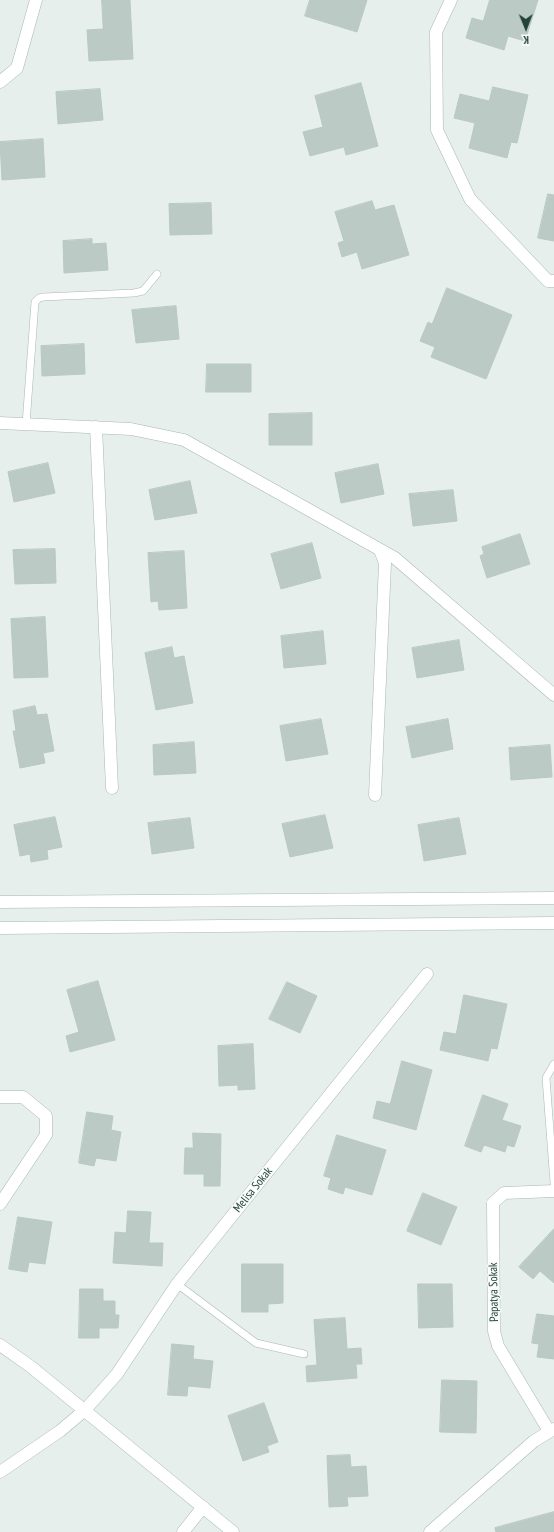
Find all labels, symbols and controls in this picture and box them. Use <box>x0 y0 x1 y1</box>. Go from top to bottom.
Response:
north arrow <box>506 8 546 48</box>
text: K <box>523 33 529 47</box>
street label: Melisa Sokak <box>230 1165 276 1215</box>
street label: Papatya Sokak <box>486 1262 502 1322</box>

